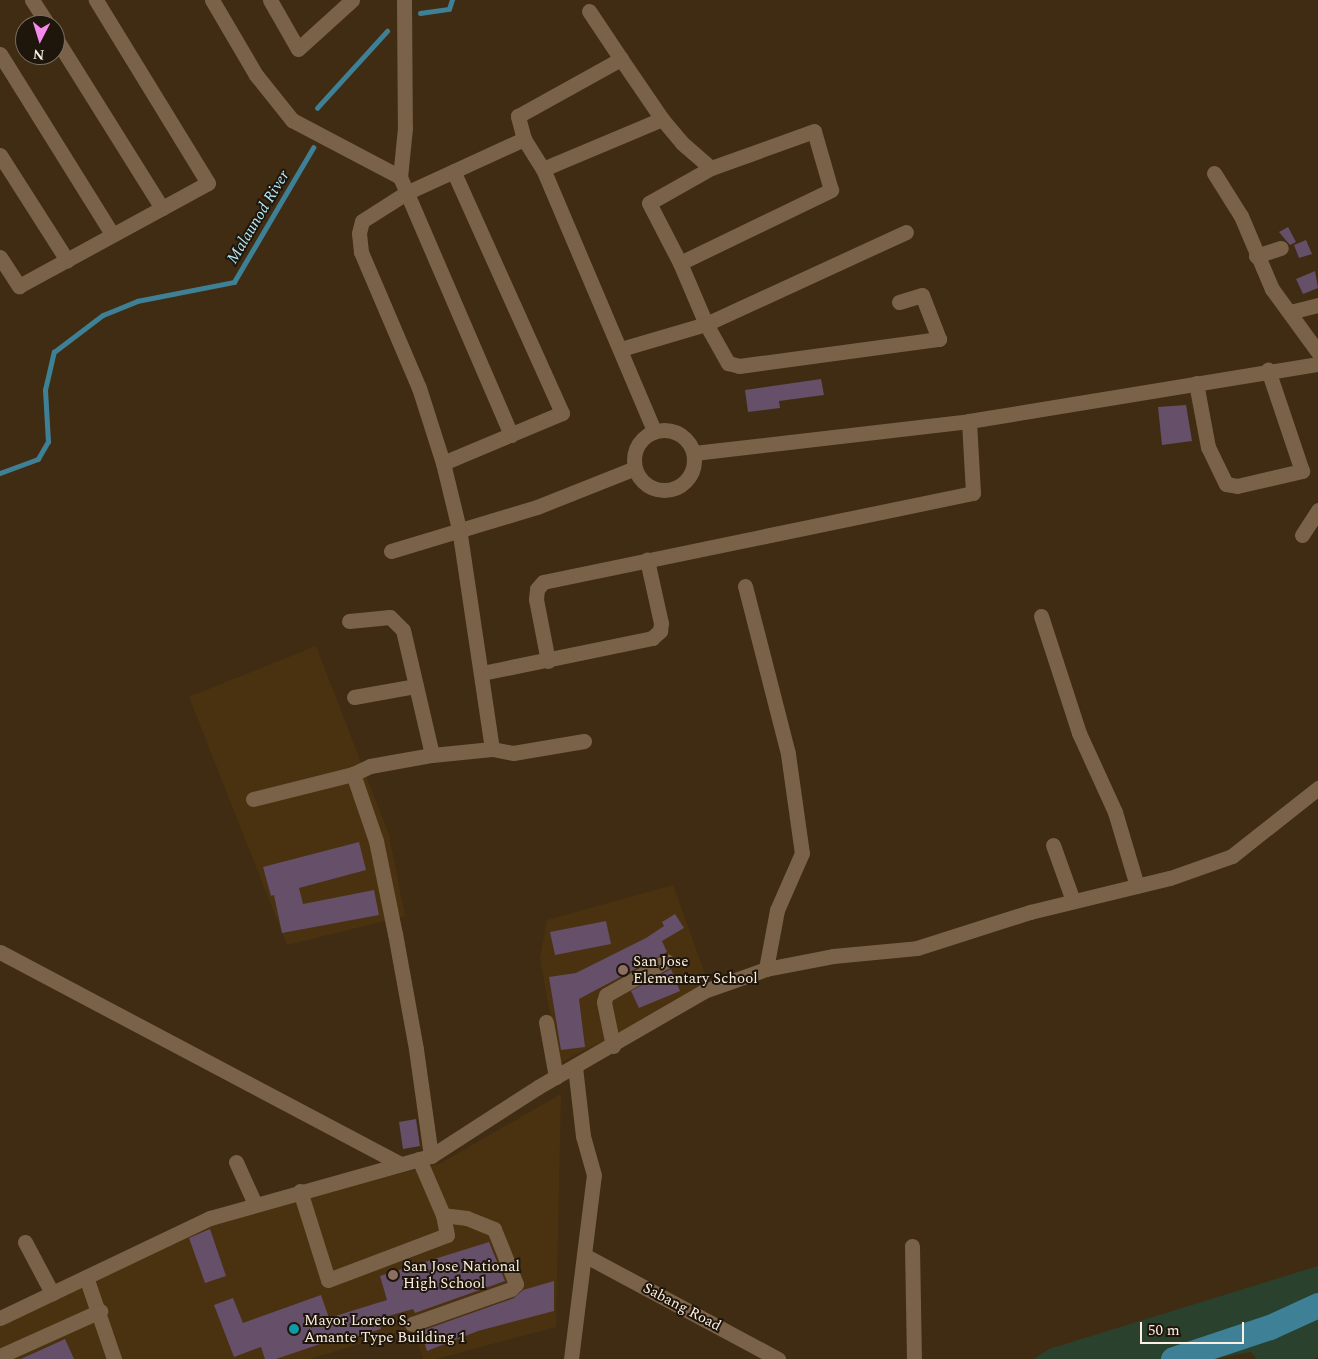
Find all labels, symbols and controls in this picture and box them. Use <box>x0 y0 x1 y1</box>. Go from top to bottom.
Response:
north arrow <box>15 15 65 65</box>
text: N <box>32 43 45 65</box>
water label: Malaunod River <box>223 167 293 267</box>
place label: San Jose Elementary School <box>633 952 758 987</box>
marker: San Jose Elementary School <box>617 964 629 976</box>
place label: San Jose National High School <box>403 1257 520 1292</box>
marker: San Jose National High School <box>387 1269 399 1281</box>
street label: Sabang Road <box>640 1279 724 1335</box>
place label: Mayor Loreto S. Amante Type Building 1 <box>304 1311 466 1346</box>
scale bar <box>1143 1312 1247 1344</box>
text: 50 m <box>1148 1319 1180 1342</box>
marker: Mayor Loreto S. Amante Type Building 1 <box>288 1323 300 1335</box>

